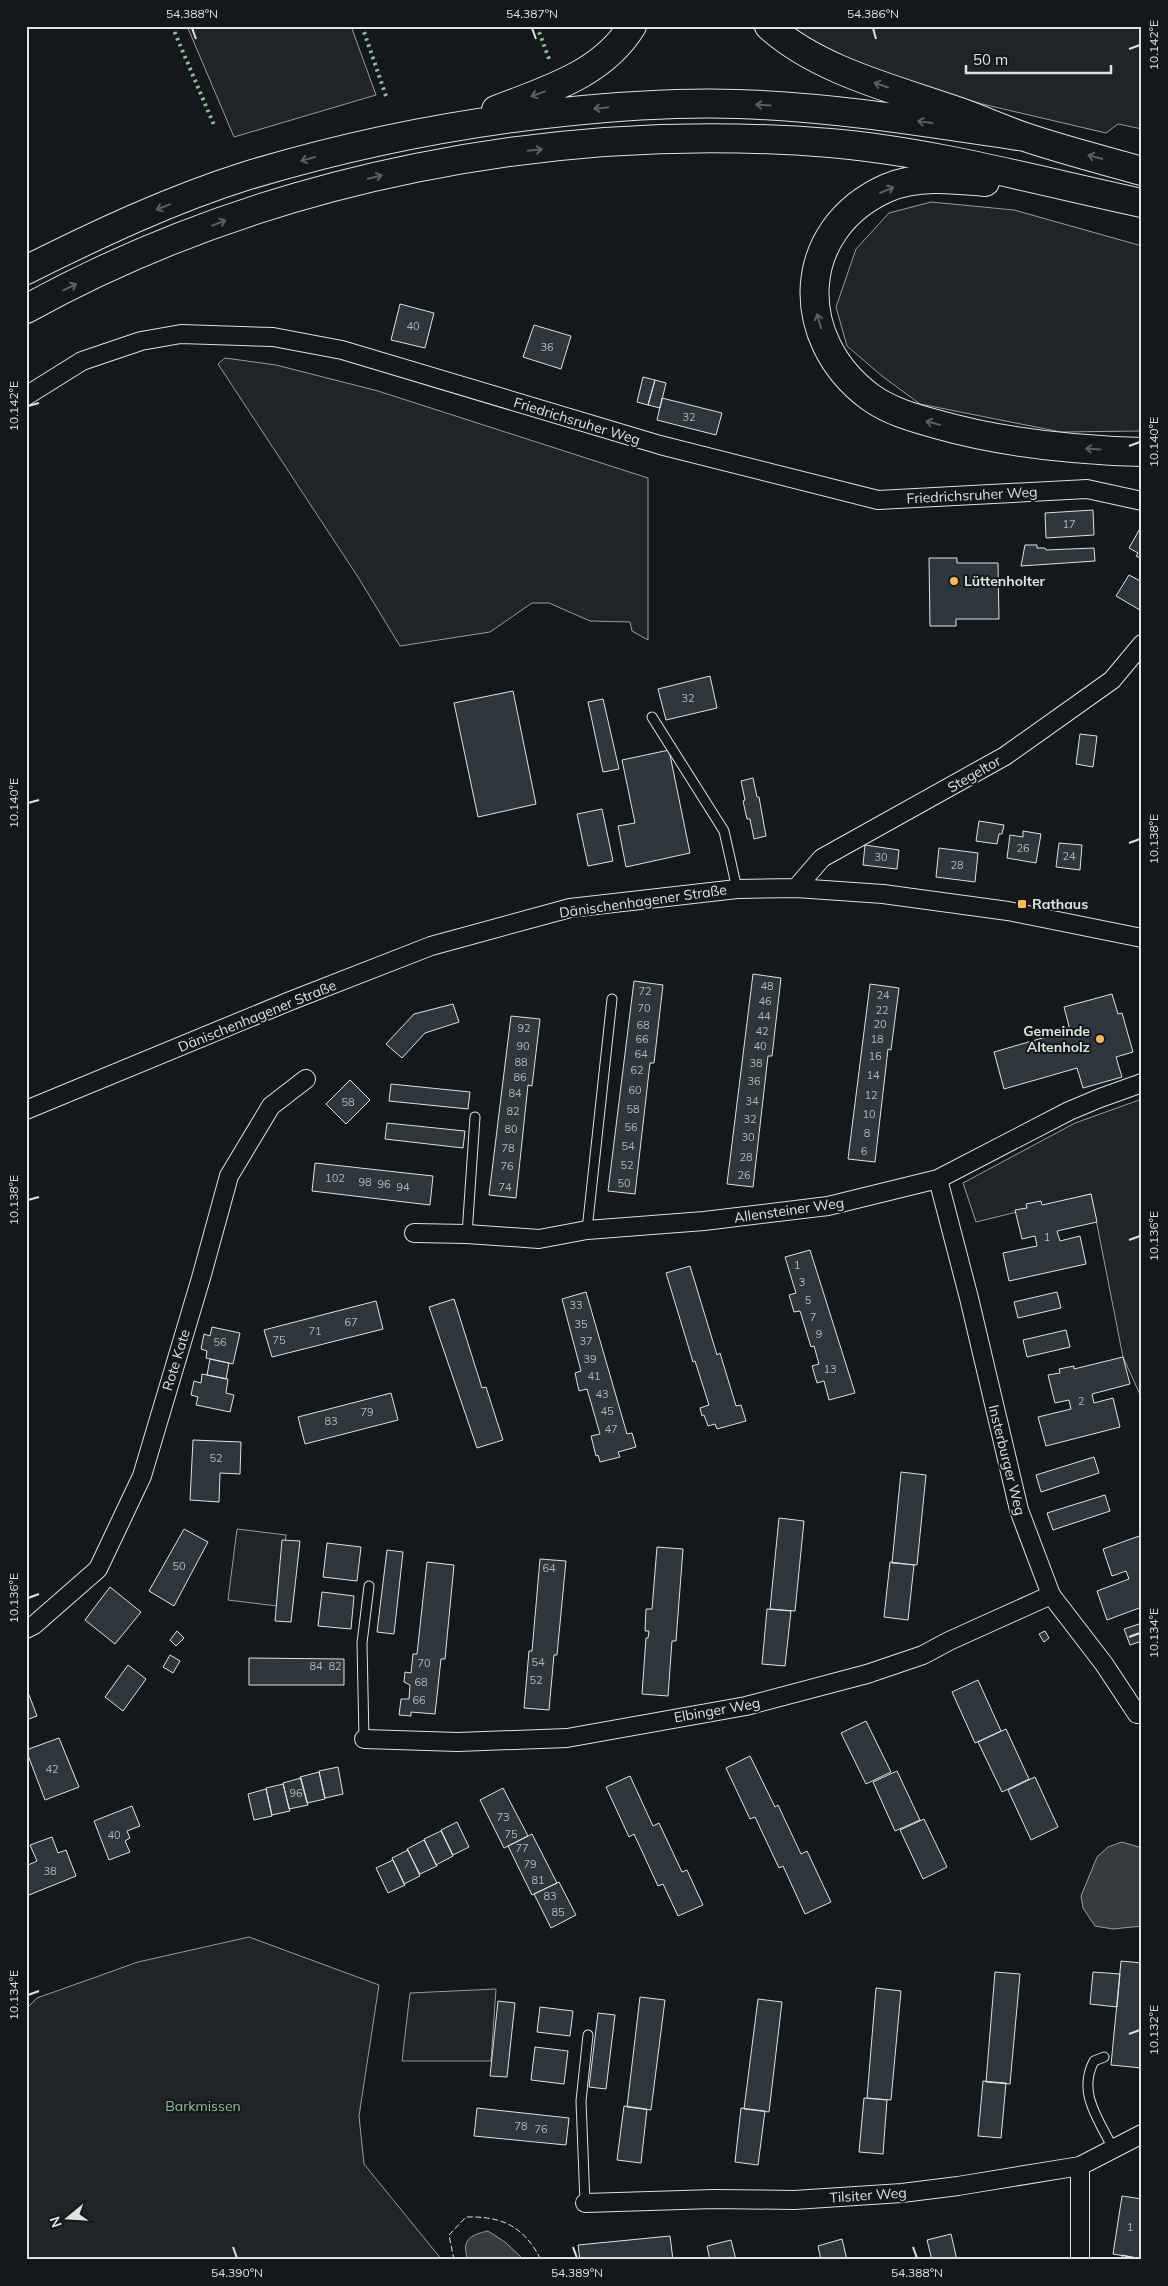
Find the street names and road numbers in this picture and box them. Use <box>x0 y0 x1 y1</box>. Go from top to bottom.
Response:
street label: Friedrichsruher Weg <box>512 393 642 449</box>
street label: Friedrichsruher Weg <box>906 483 1038 507</box>
street label: Stegeltor <box>944 751 1005 796</box>
street label: Dänischenhagener Straße <box>558 880 728 922</box>
street label: Dänischenhagener Straße <box>175 976 339 1056</box>
street label: Allensteiner Weg <box>733 1193 845 1227</box>
street label: Rote Kate <box>158 1327 194 1393</box>
street label: Insterburger Weg <box>985 1403 1029 1517</box>
street label: Elbinger Weg <box>673 1694 761 1726</box>
street label: Tilsiter Weg <box>829 2183 907 2207</box>

